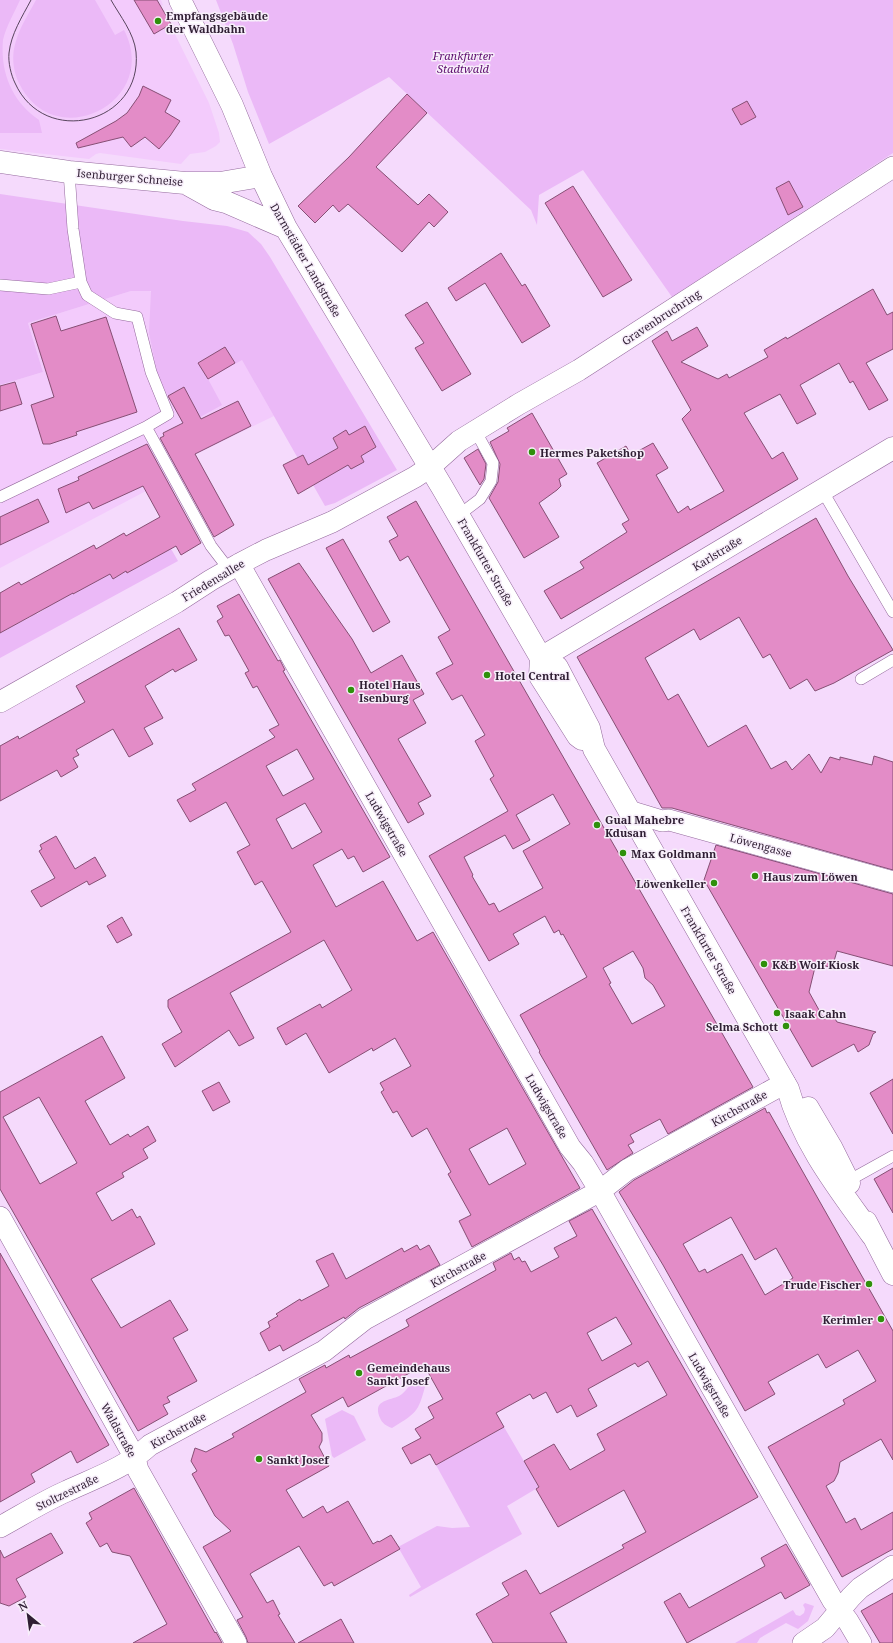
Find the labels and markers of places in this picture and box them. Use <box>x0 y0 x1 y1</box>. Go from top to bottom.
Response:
place label: Empfangsgebäude der Waldbahn <box>166 8 268 36</box>
marker: Empfangsgebäude der Waldbahn <box>153 16 163 26</box>
place label: Hermes Paketshop <box>540 445 644 460</box>
marker: Hermes Paketshop <box>527 447 537 457</box>
place label: Hotel Central <box>495 668 570 683</box>
marker: Hotel Central <box>482 670 492 680</box>
place label: Hotel Haus Isenburg <box>359 677 420 705</box>
marker: Hotel Haus Isenburg <box>346 685 356 695</box>
place label: Gual Mahebre Kdusan <box>605 812 684 840</box>
marker: Gual Mahebre Kdusan <box>592 820 602 830</box>
place label: Max Goldmann <box>631 846 717 861</box>
marker: Max Goldmann <box>618 848 628 858</box>
place label: Haus zum Löwen <box>763 869 859 884</box>
marker: Haus zum Löwen <box>750 871 760 881</box>
place label: Löwenkeller <box>636 876 706 891</box>
marker: Löwenkeller <box>709 878 719 888</box>
place label: K&B Wolf Kiosk <box>772 957 859 972</box>
marker: K&B Wolf Kiosk <box>759 959 769 969</box>
place label: Isaak Cahn <box>785 1006 847 1021</box>
marker: Isaak Cahn <box>772 1008 782 1018</box>
place label: Selma Schott <box>706 1019 779 1034</box>
marker: Selma Schott <box>781 1021 791 1031</box>
place label: Trude Fischer <box>783 1277 861 1292</box>
marker: Trude Fischer <box>864 1279 874 1289</box>
place label: Kerimler <box>822 1312 873 1327</box>
marker: Kerimler <box>876 1314 886 1324</box>
place label: Gemeindehaus Sankt Josef <box>367 1360 450 1388</box>
marker: Gemeindehaus Sankt Josef <box>354 1368 364 1378</box>
place label: Sankt Josef <box>267 1452 330 1467</box>
marker: Sankt Josef <box>254 1454 264 1464</box>

